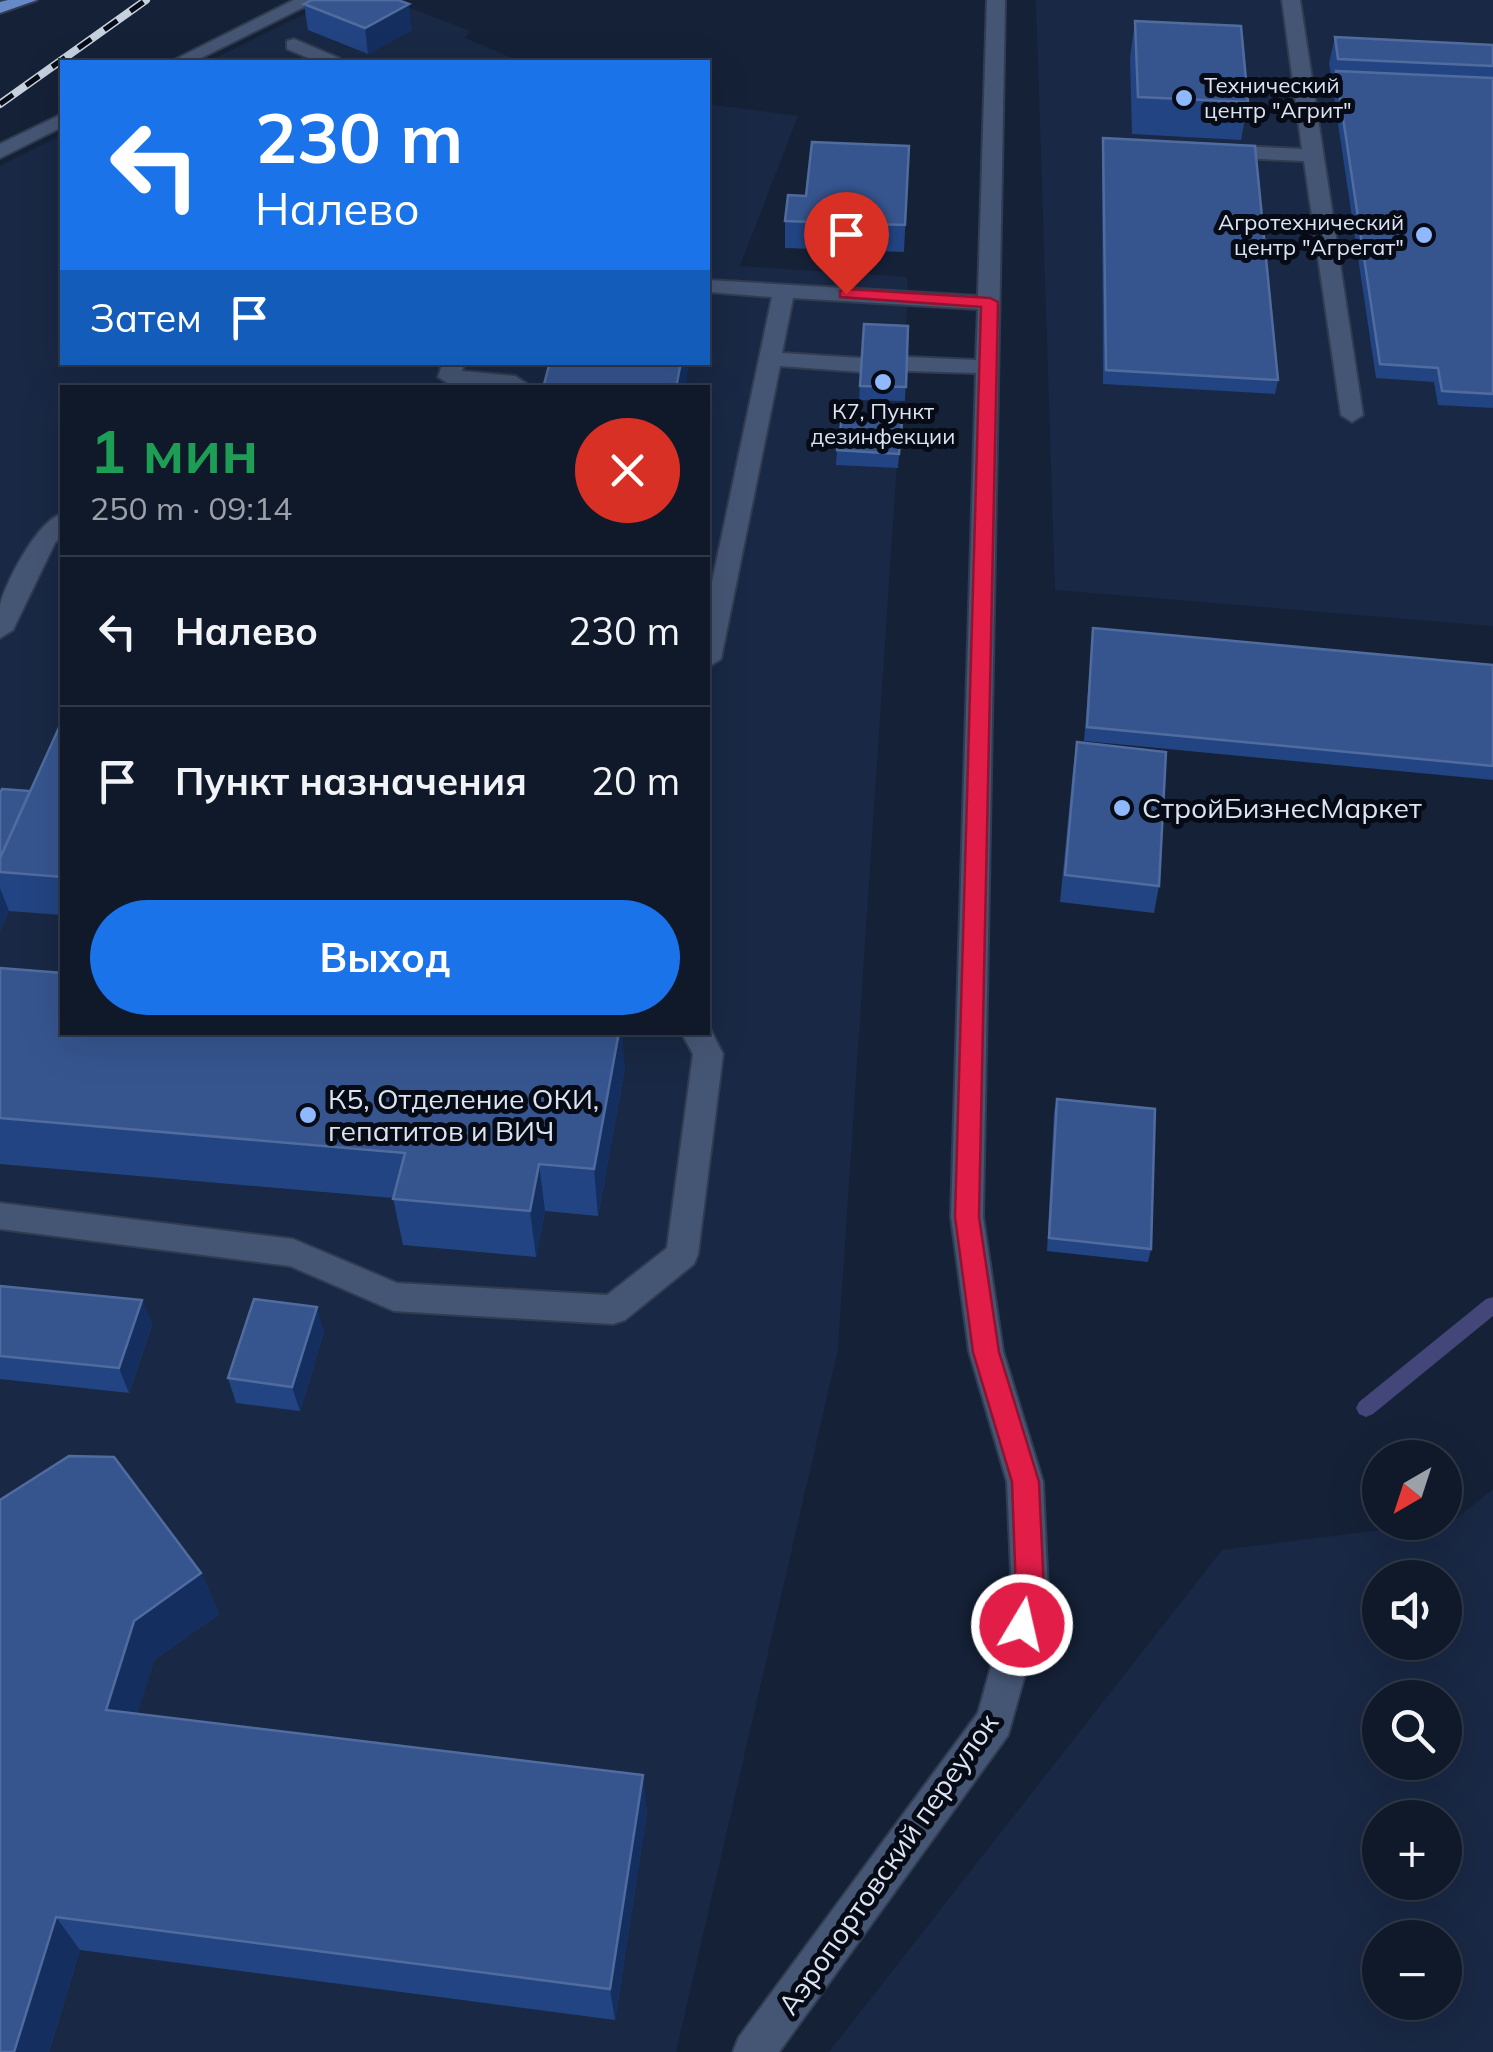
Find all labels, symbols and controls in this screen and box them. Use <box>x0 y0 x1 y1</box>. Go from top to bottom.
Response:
place label: Технический центр "Агрит" <box>1204 71 1352 124</box>
marker: Технический центр "Агрит" <box>1173 87 1195 109</box>
text: 230 m <box>255 93 463 181</box>
icon: left <box>90 100 220 230</box>
text: Налево <box>255 180 420 236</box>
pin <box>804 192 889 295</box>
icon: arrive <box>819 207 874 262</box>
place label: Агротехнический центр "Агрегат" <box>1218 208 1404 261</box>
marker: Агротехнический центр "Агрегат" <box>1413 224 1435 246</box>
icon: arrive <box>222 290 277 345</box>
text: Затем <box>90 294 202 342</box>
marker: К7, Пункт дезинфекции <box>872 371 894 393</box>
place label: К7, Пункт дезинфекции <box>811 397 955 450</box>
text: 1 мин <box>90 413 258 488</box>
button: close <box>575 418 680 523</box>
text: 250 m · 09:14 <box>90 488 292 528</box>
icon: left <box>90 604 145 659</box>
text: Налево <box>175 607 318 655</box>
text: 230 m <box>568 607 680 655</box>
icon: arrive <box>90 754 145 809</box>
text: Пункт назначения <box>175 757 527 805</box>
text: 20 m <box>591 757 680 805</box>
place label: СтройБизнесМаркет <box>1142 790 1422 825</box>
marker: СтройБизнесМаркет <box>1111 797 1133 819</box>
button: Выход <box>90 900 680 1015</box>
place label: К5, Отделение ОКИ, гепатитов и ВИЧ <box>328 1081 599 1148</box>
marker: К5, Отделение ОКИ, гепатитов и ВИЧ <box>297 1104 319 1126</box>
north arrow <box>1362 1440 1462 1540</box>
map controls <box>1362 1440 1462 2020</box>
button: sound <box>1362 1560 1462 1660</box>
position arrow <box>970 1573 1074 1677</box>
button: search <box>1362 1680 1462 1780</box>
street label: Аэропортовский переулок <box>770 1706 1006 2021</box>
button: + <box>1362 1800 1462 1900</box>
button: − <box>1362 1920 1462 2020</box>

